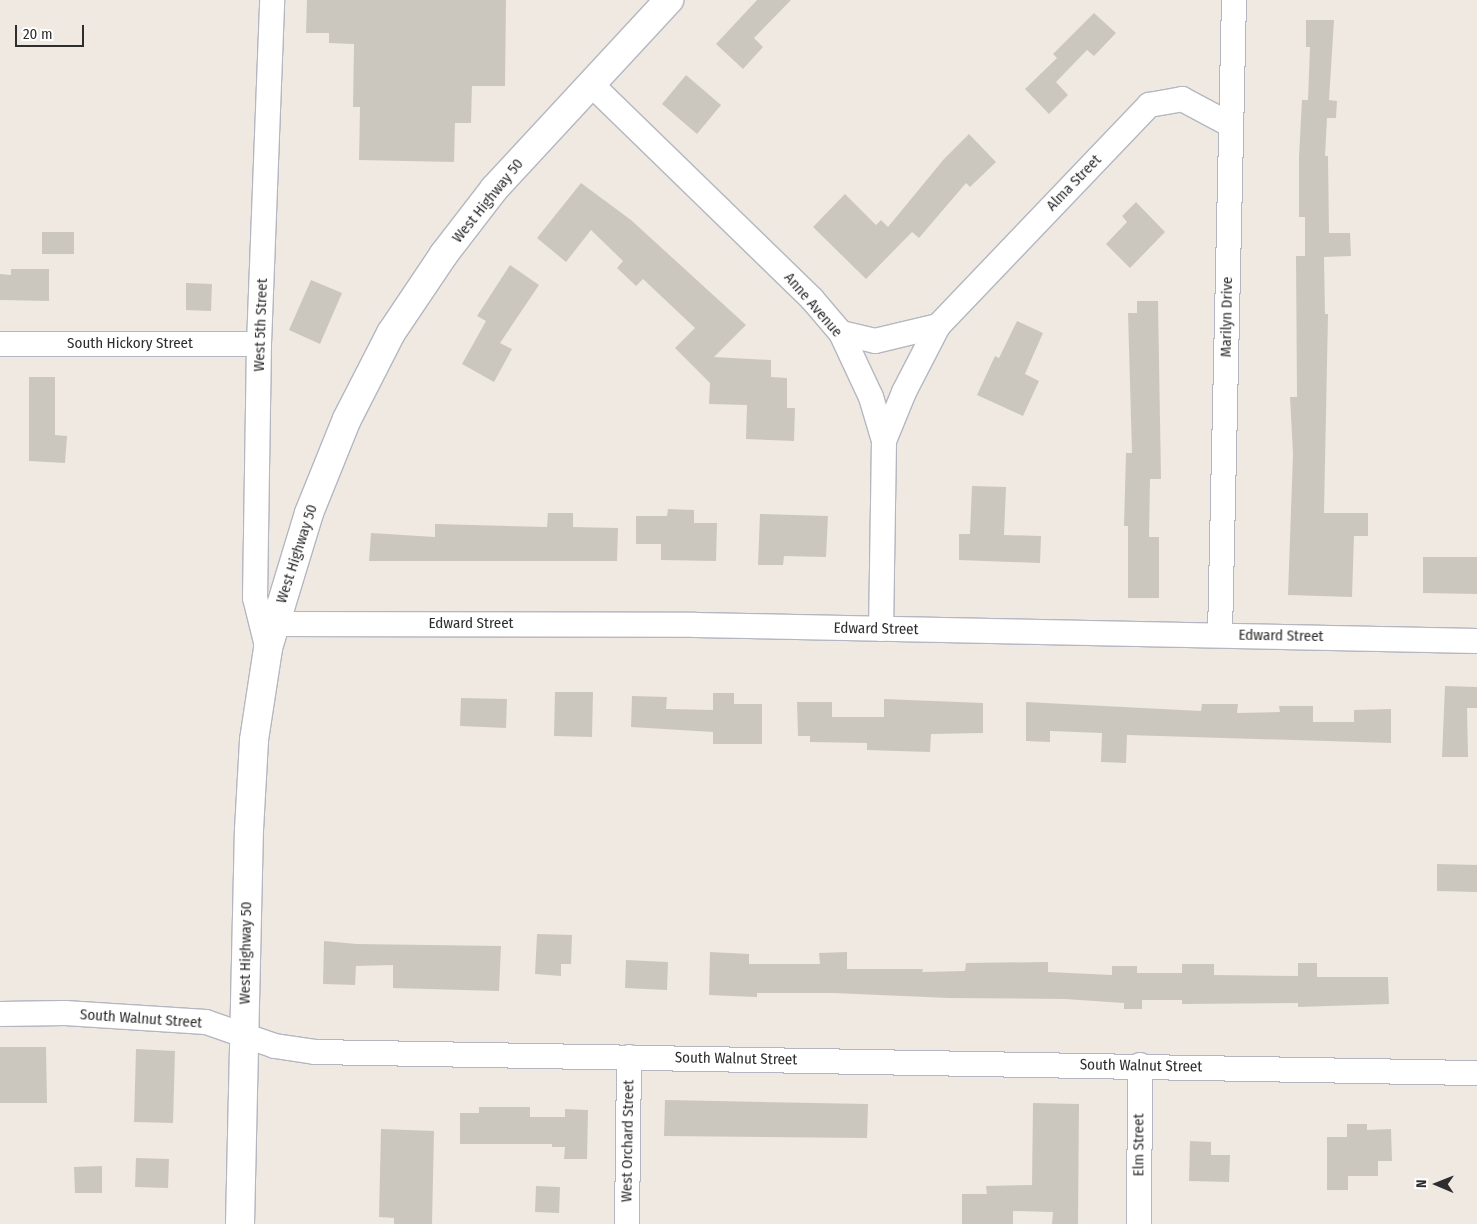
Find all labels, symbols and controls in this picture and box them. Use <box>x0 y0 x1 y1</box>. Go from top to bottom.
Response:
scale bar <box>18 15 86 47</box>
text: 20 m <box>23 25 53 43</box>
street label: Alma Street <box>1043 151 1105 215</box>
street label: West Highway 50 <box>449 155 527 247</box>
street label: Anne Avenue <box>780 269 846 341</box>
street label: Marilyn Drive <box>1217 276 1237 358</box>
street label: West 5th Street <box>250 278 272 372</box>
street label: South Hickory Street <box>67 335 193 353</box>
street label: West Highway 50 <box>273 502 321 606</box>
street label: Edward Street <box>428 615 514 633</box>
street label: Edward Street <box>833 619 919 639</box>
street label: Edward Street <box>1238 626 1324 646</box>
street label: West Highway 50 <box>236 901 256 1005</box>
street label: South Walnut Street <box>79 1006 203 1032</box>
street label: South Walnut Street <box>675 1049 797 1069</box>
street label: South Walnut Street <box>1080 1056 1202 1076</box>
street label: West Orchard Street <box>618 1080 638 1202</box>
street label: Elm Street <box>1130 1114 1148 1176</box>
north arrow <box>1412 1159 1462 1209</box>
text: N <box>1413 1179 1430 1188</box>

